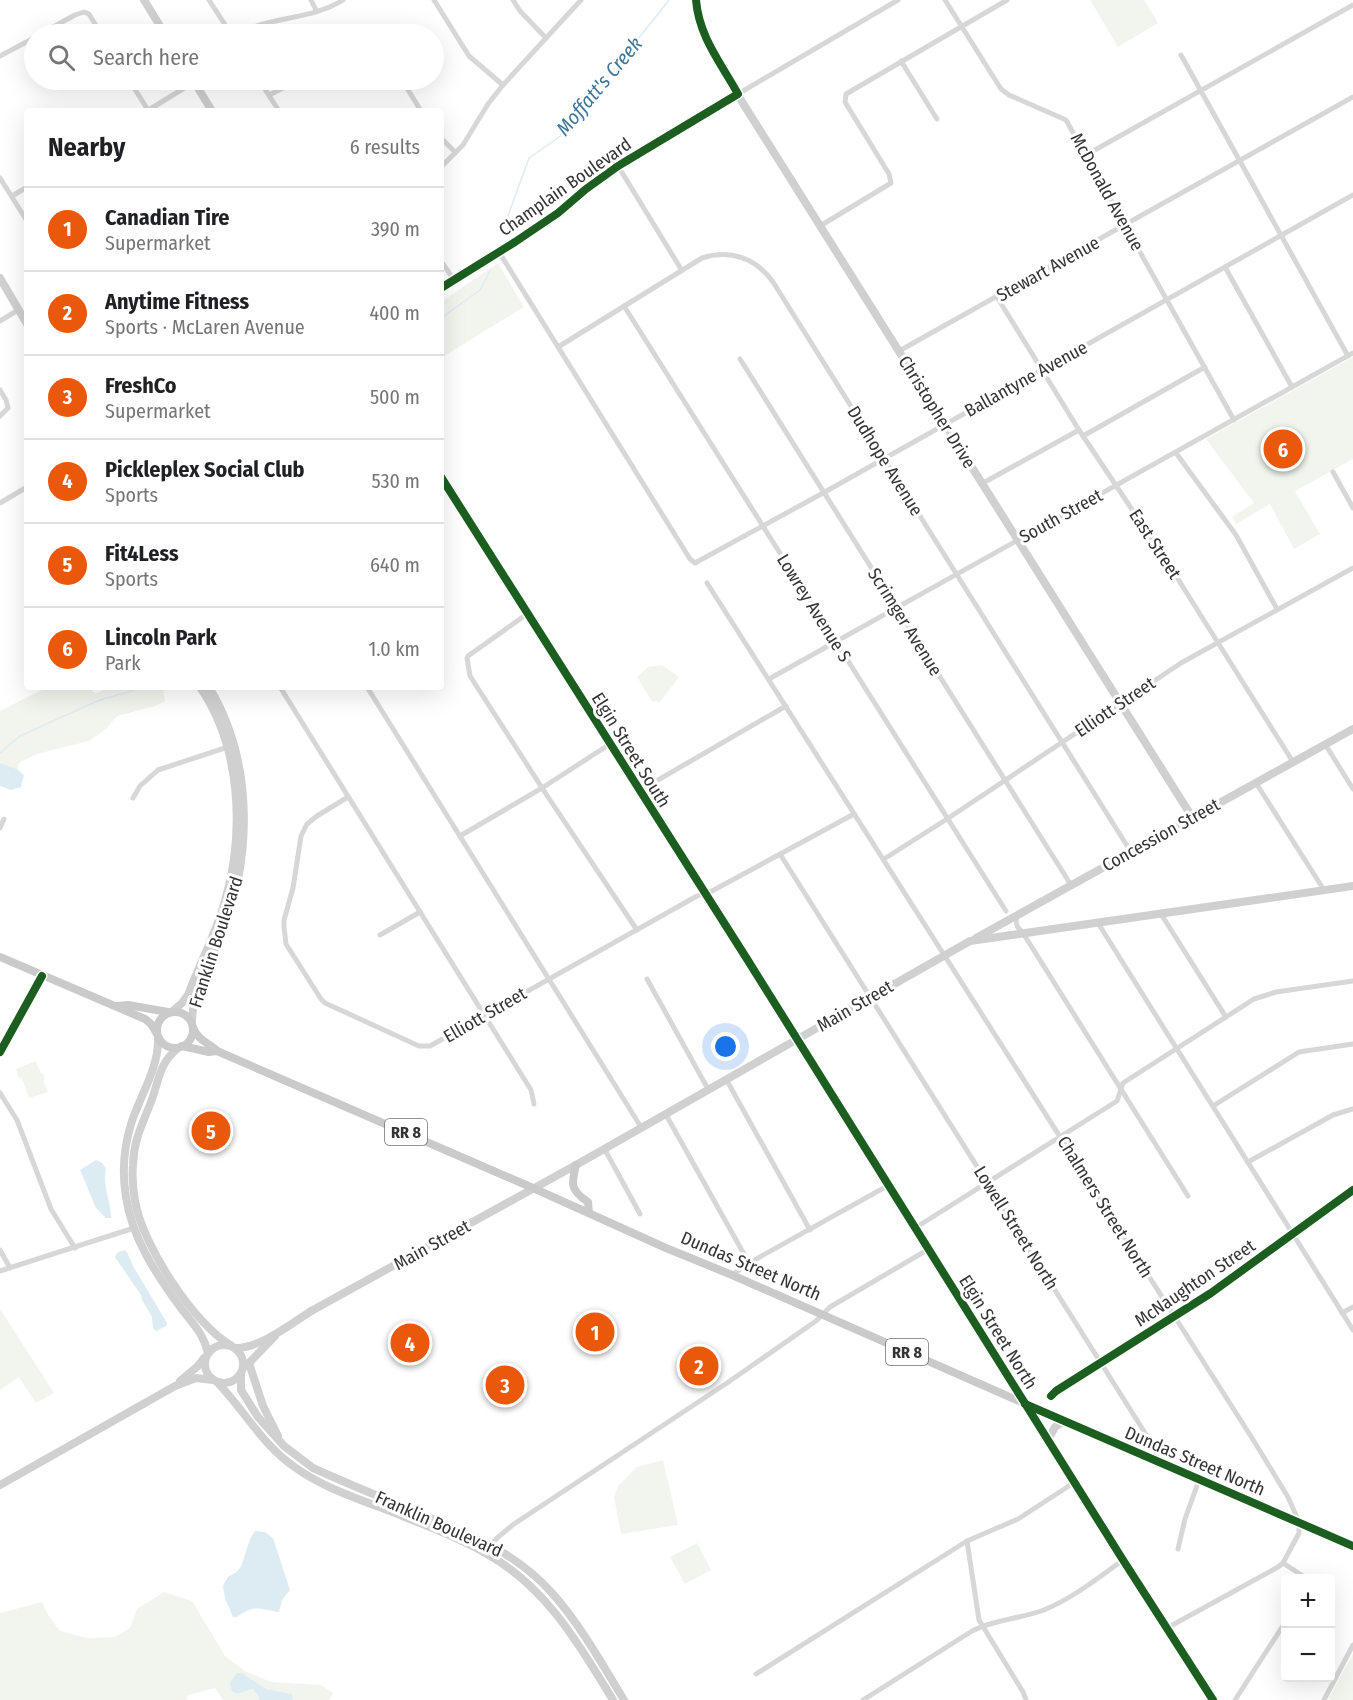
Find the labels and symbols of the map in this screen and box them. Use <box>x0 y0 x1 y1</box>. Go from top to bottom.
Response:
water label: Moffatt's Creek <box>551 32 647 140</box>
street label: McDonald Avenue <box>1066 129 1148 255</box>
street label: Champlain Boulevard <box>495 133 635 241</box>
street label: Stewart Avenue <box>993 232 1103 306</box>
street label: Ballantyne Avenue <box>961 336 1091 422</box>
street label: Christopher Drive <box>894 352 980 472</box>
street label: Dudhope Avenue <box>842 402 928 520</box>
pin: 6 <box>1264 426 1302 472</box>
street label: South Street <box>1016 484 1107 548</box>
street label: East Street <box>1124 505 1186 583</box>
street label: Lowrey Avenue S <box>772 550 856 666</box>
street label: Scrimger Avenue <box>863 564 947 680</box>
street label: Elliott Street <box>1071 672 1159 742</box>
street label: Elgin Street South <box>587 688 675 812</box>
street label: Concession Street <box>1098 794 1224 876</box>
street label: Franklin Boulevard <box>184 874 248 1010</box>
street label: Main Street <box>813 975 897 1037</box>
street label: Elliott Street <box>440 982 530 1048</box>
your location <box>711 1032 740 1061</box>
pin: 5 <box>192 1108 230 1154</box>
road number: RR 8 <box>385 1119 427 1145</box>
street label: Chalmers Street North <box>1052 1132 1158 1282</box>
street label: Lowell Street North <box>969 1162 1063 1294</box>
street label: Main Street <box>390 1215 474 1275</box>
street label: Dundas Street North <box>678 1227 824 1305</box>
street label: McNaughton Street <box>1131 1234 1260 1331</box>
street label: Elgin Street North <box>954 1271 1042 1393</box>
pin: 1 <box>576 1310 614 1354</box>
pin: 4 <box>390 1320 430 1366</box>
road number: RR 8 <box>886 1339 928 1365</box>
pin: 2 <box>680 1344 718 1388</box>
pin: 3 <box>486 1362 524 1408</box>
street label: Dundas Street North <box>1122 1422 1268 1500</box>
street label: Franklin Boulevard <box>372 1486 506 1562</box>

